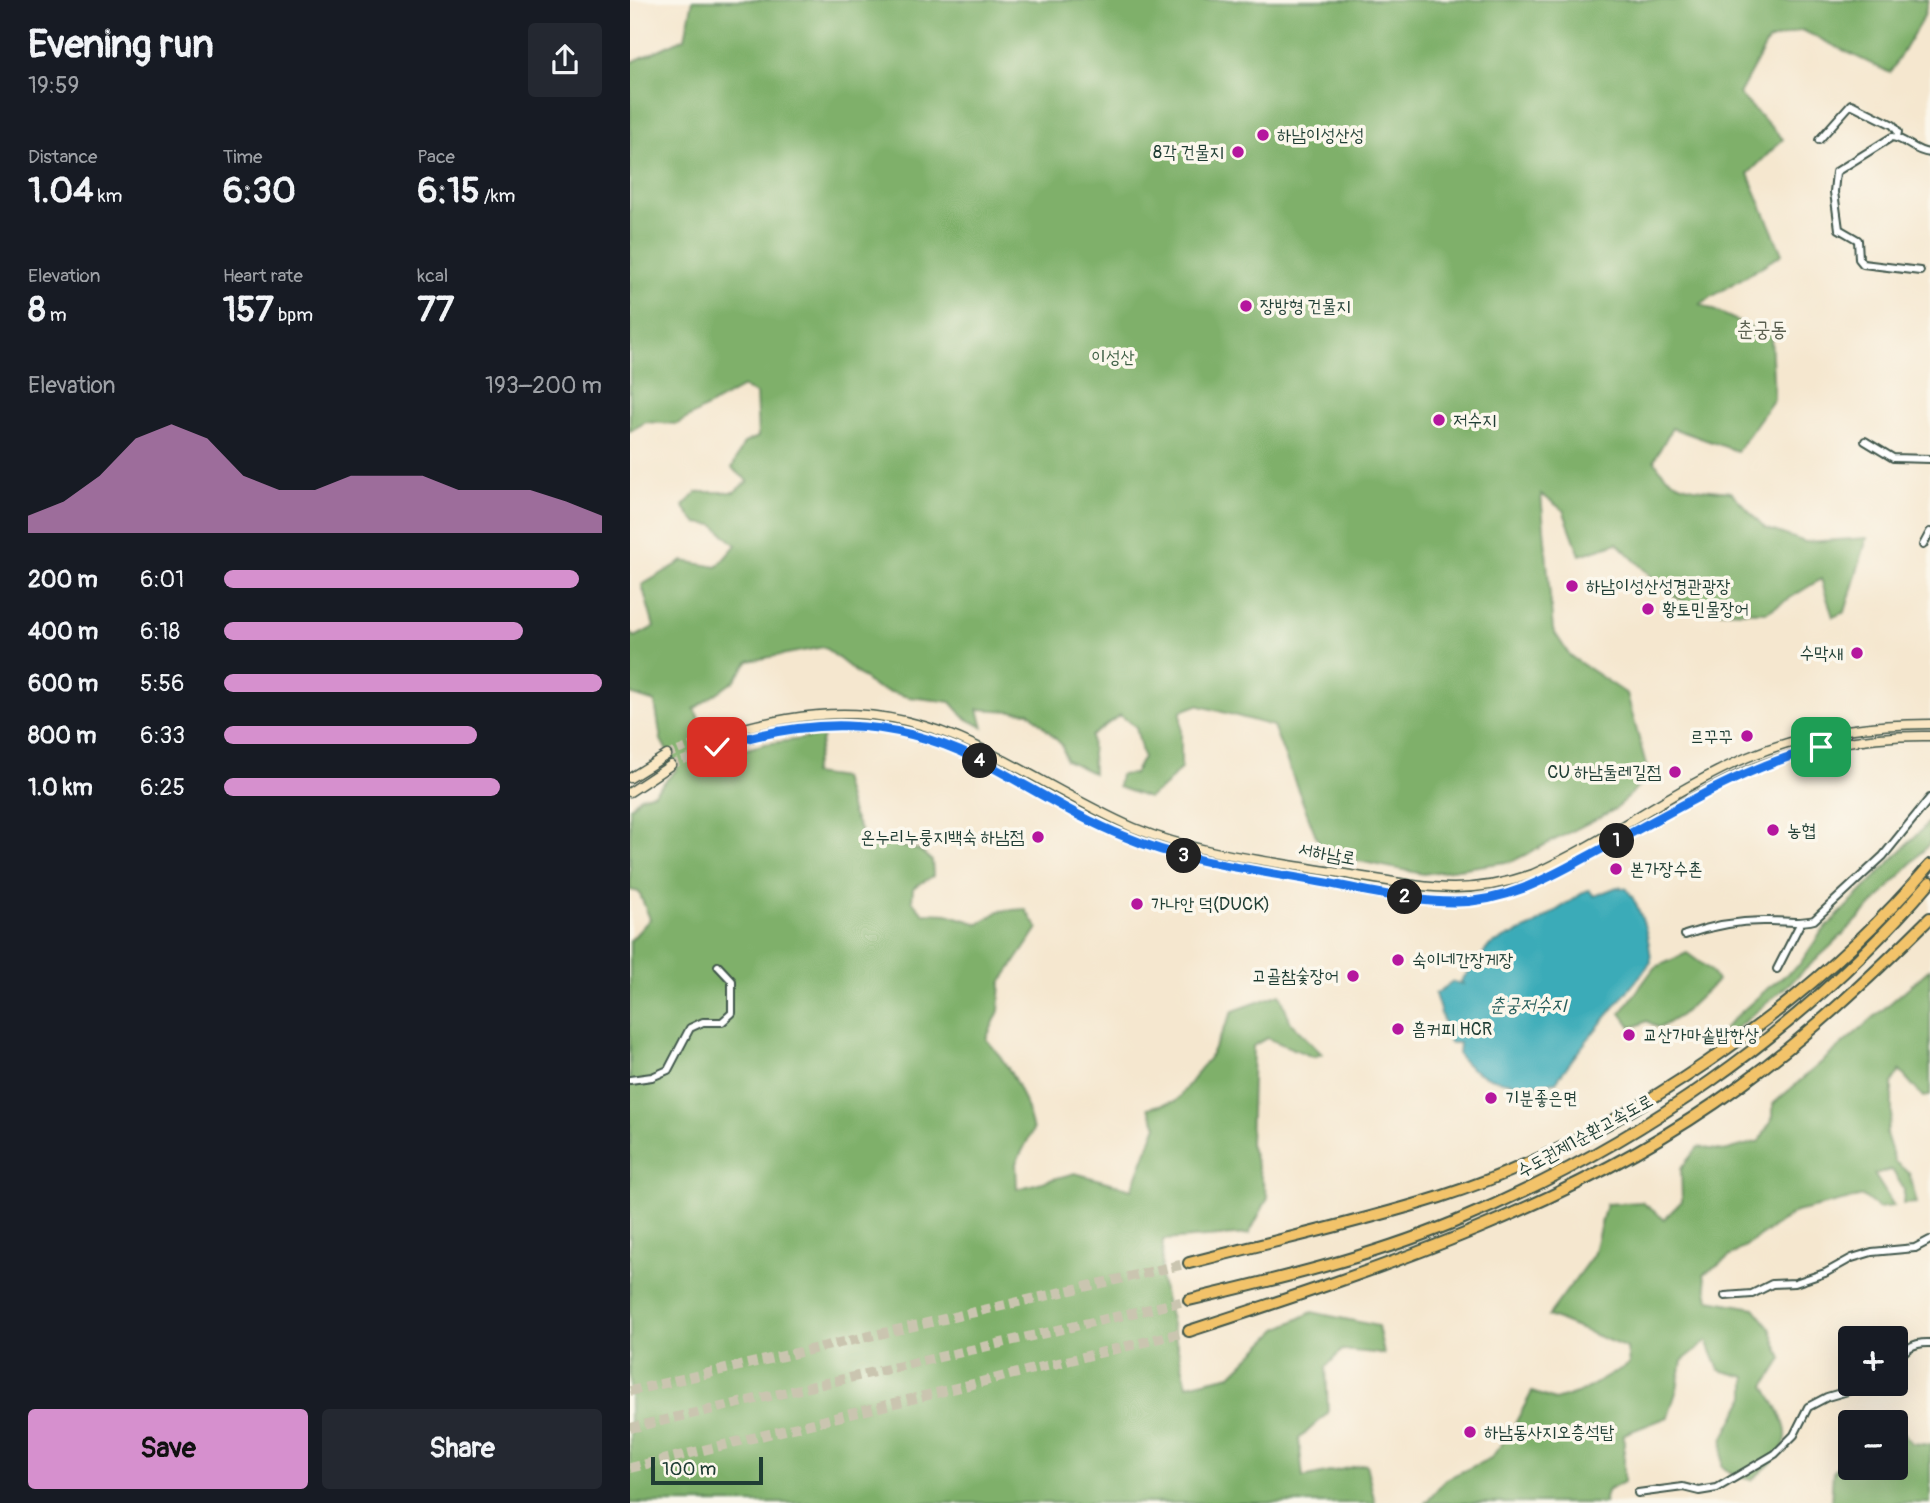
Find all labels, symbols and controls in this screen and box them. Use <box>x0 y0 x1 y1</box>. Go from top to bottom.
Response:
text: Evening run <box>28 21 214 69</box>
button: share <box>528 23 602 97</box>
text: 19:59 <box>28 71 79 100</box>
place label: 하남이성산성 <box>1277 124 1364 147</box>
marker: 하남이성산성 <box>1255 127 1271 143</box>
place label: 8각 건물지 <box>1153 141 1224 164</box>
marker: 8각 건물지 <box>1230 144 1246 160</box>
text: Distance <box>28 145 97 169</box>
text: Time <box>223 145 262 169</box>
text: Pace <box>417 145 455 169</box>
text: 1.04 <box>28 169 94 213</box>
text: 6:30 <box>223 169 296 213</box>
text: 6:15 <box>417 169 480 213</box>
text: km <box>94 184 122 208</box>
text: /km <box>480 184 515 208</box>
text: Elevation <box>28 264 100 288</box>
text: Heart rate <box>223 264 303 288</box>
text: kcal <box>417 264 448 288</box>
text: 8 <box>28 288 46 332</box>
text: 157 <box>223 288 274 332</box>
text: 77 <box>417 288 454 332</box>
place label: 장방형 건물지 <box>1260 295 1351 318</box>
marker: 장방형 건물지 <box>1238 298 1254 314</box>
text: m <box>46 303 67 327</box>
text: bpm <box>274 303 313 327</box>
district label: 춘궁동 <box>1737 316 1787 343</box>
park label: 이성산 <box>1091 346 1135 369</box>
text: Elevation <box>28 371 116 400</box>
text: 193–200 m <box>485 371 602 400</box>
place label: 저수지 <box>1453 409 1496 432</box>
marker: 저수지 <box>1431 412 1447 428</box>
text: 200 m <box>28 565 98 594</box>
text: 6:01 <box>140 565 184 594</box>
place label: 하남이성산성경관광장 <box>1586 575 1731 598</box>
marker: 하남이성산성경관광장 <box>1564 578 1580 594</box>
place label: 황토민물장어 <box>1662 598 1749 621</box>
marker: 황토민물장어 <box>1640 601 1656 617</box>
text: 400 m <box>28 617 98 646</box>
text: 6:18 <box>140 617 180 646</box>
place label: 수막새 <box>1800 642 1843 665</box>
marker: 수막새 <box>1849 645 1865 661</box>
text: 600 m <box>28 669 98 698</box>
text: 5:56 <box>140 669 184 698</box>
pin <box>687 717 747 777</box>
pin <box>1791 717 1851 777</box>
text: 800 m <box>28 721 96 750</box>
text: 6:33 <box>140 721 185 750</box>
place label: 르꾸꾸 <box>1690 725 1733 748</box>
icon: check <box>698 728 736 766</box>
marker: 르꾸꾸 <box>1739 728 1755 744</box>
icon: arrive <box>1802 728 1840 766</box>
pin: 4 <box>962 744 998 778</box>
text: 4 <box>974 748 985 772</box>
place label: CU 하남둘레길점 <box>1547 761 1662 784</box>
marker: CU 하남둘레길점 <box>1667 764 1683 780</box>
text: 1.0 km <box>28 773 93 802</box>
text: 6:25 <box>140 773 185 802</box>
place label: 농협 <box>1787 819 1816 842</box>
marker: 농협 <box>1765 822 1781 838</box>
pin: 1 <box>1600 824 1634 858</box>
place label: 온누리누룽지백숙 하남점 <box>861 826 1025 849</box>
text: 1 <box>1613 828 1620 852</box>
marker: 온누리누룽지백숙 하남점 <box>1030 829 1046 845</box>
pin: 3 <box>1166 838 1202 874</box>
street label: 서하남로 <box>1296 838 1358 870</box>
text: 3 <box>1178 843 1189 867</box>
place label: 본가장수촌 <box>1630 858 1702 881</box>
marker: 본가장수촌 <box>1608 861 1624 877</box>
pin: 2 <box>1388 880 1422 914</box>
text: 2 <box>1399 884 1410 908</box>
place label: 가나안 덕(DUCK) <box>1151 893 1270 916</box>
marker: 가나안 덕(DUCK) <box>1129 896 1145 912</box>
place label: 숙이네간장게장 <box>1412 949 1513 972</box>
marker: 숙이네간장게장 <box>1390 952 1406 968</box>
place label: 고골참숯장어 <box>1252 965 1339 988</box>
marker: 고골참숯장어 <box>1345 968 1361 984</box>
water label: 춘궁저수지 <box>1490 993 1568 1017</box>
place label: 흠커피 HCR <box>1412 1018 1492 1041</box>
marker: 흠커피 HCR <box>1390 1021 1406 1037</box>
place label: 교산가마솥밥한상 <box>1643 1024 1759 1047</box>
marker: 교산가마솥밥한상 <box>1621 1027 1637 1043</box>
place label: 기분좋은면 <box>1505 1087 1577 1110</box>
street label: 수도권제1순환고속도로 <box>1513 1089 1657 1183</box>
marker: 기분좋은면 <box>1483 1090 1499 1106</box>
map controls <box>1838 1326 1908 1480</box>
button: + <box>1838 1326 1908 1396</box>
button: Save <box>28 1409 308 1489</box>
button: Share <box>322 1409 602 1489</box>
button: − <box>1838 1410 1908 1480</box>
place label: 하남동사지오층석탑 <box>1484 1421 1615 1444</box>
marker: 하남동사지오층석탑 <box>1462 1424 1478 1440</box>
scale bar <box>651 1454 763 1486</box>
text: 100 m <box>662 1457 716 1481</box>

